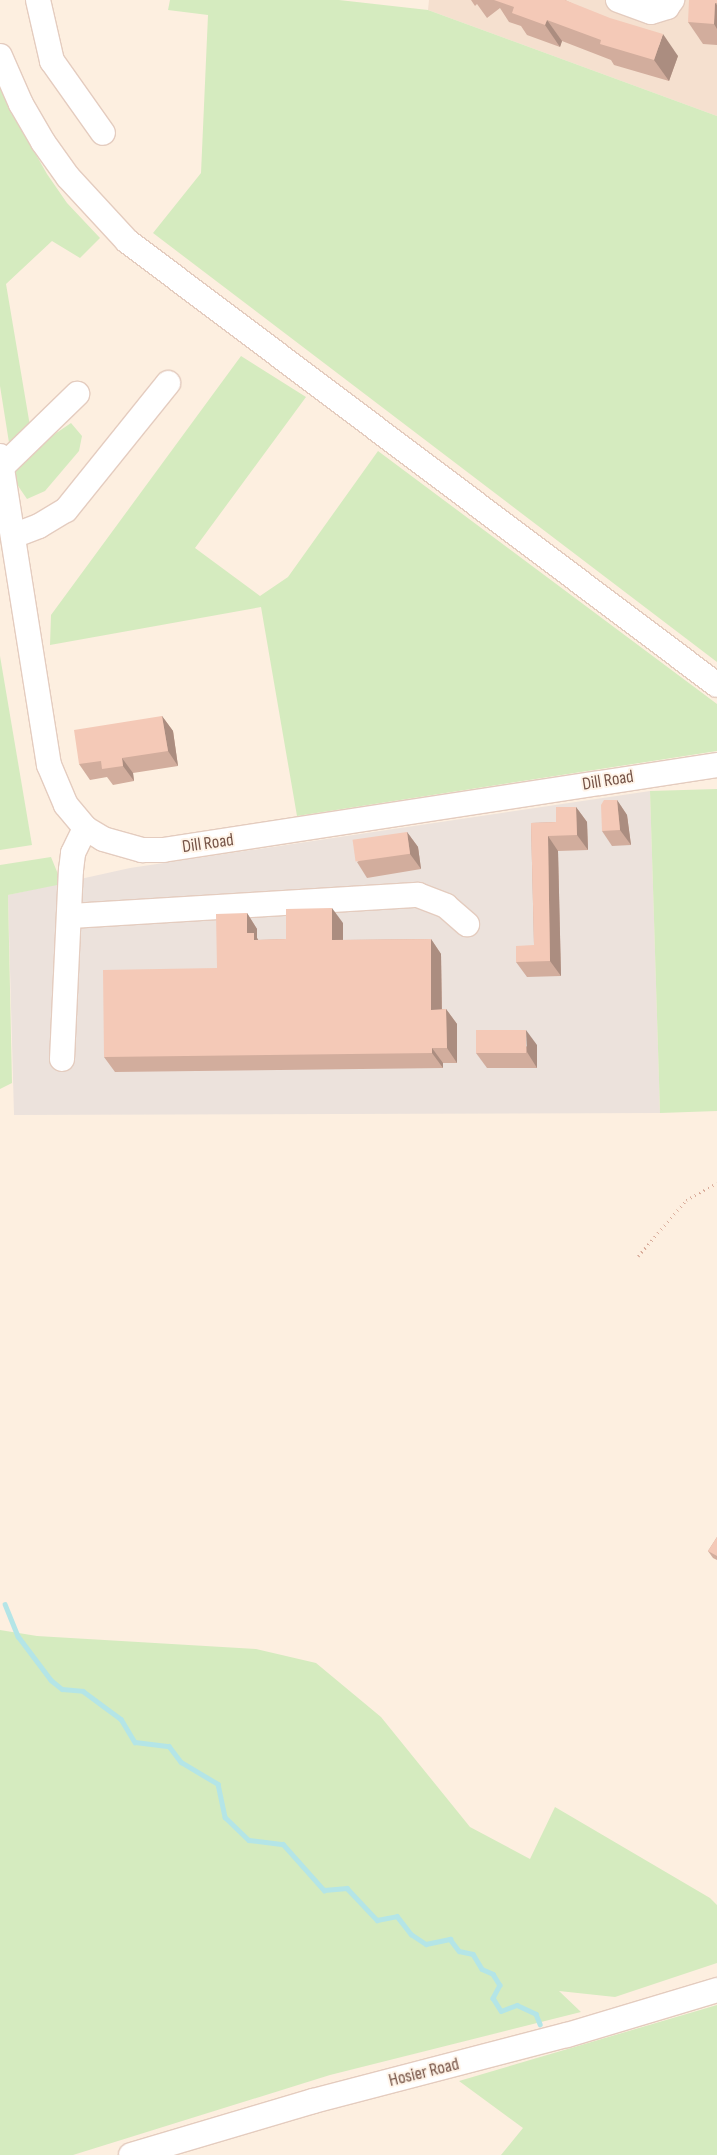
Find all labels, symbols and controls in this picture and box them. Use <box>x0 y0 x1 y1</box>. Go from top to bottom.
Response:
street label: Dill Road <box>581 766 635 796</box>
street label: Dill Road <box>181 830 235 858</box>
street label: Hosier Road <box>387 2054 461 2092</box>

